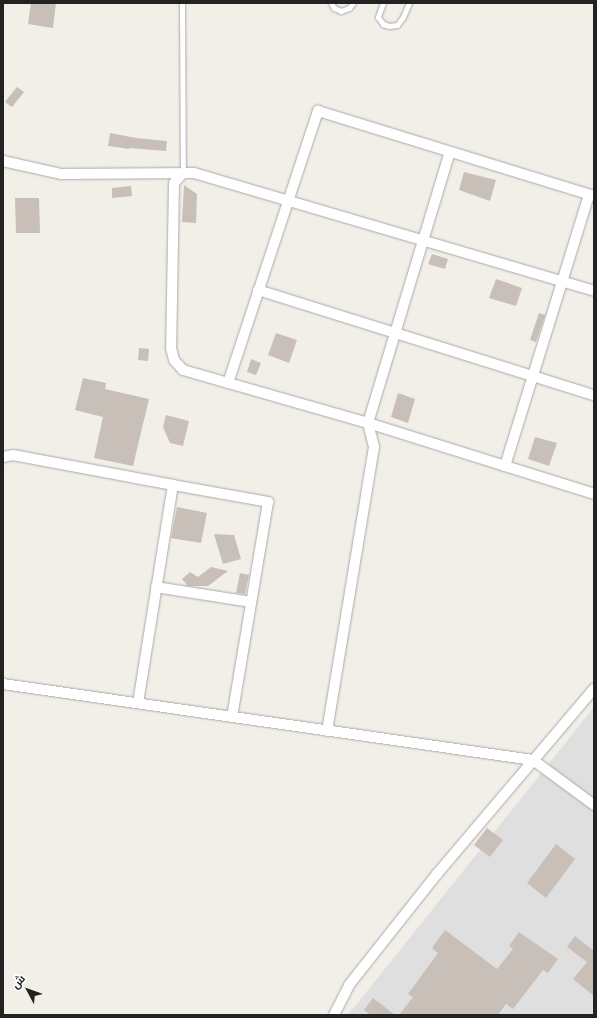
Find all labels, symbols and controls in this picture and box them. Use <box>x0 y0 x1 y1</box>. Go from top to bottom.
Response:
north arrow <box>8 970 48 1010</box>
text: ش <box>9 972 28 991</box>

